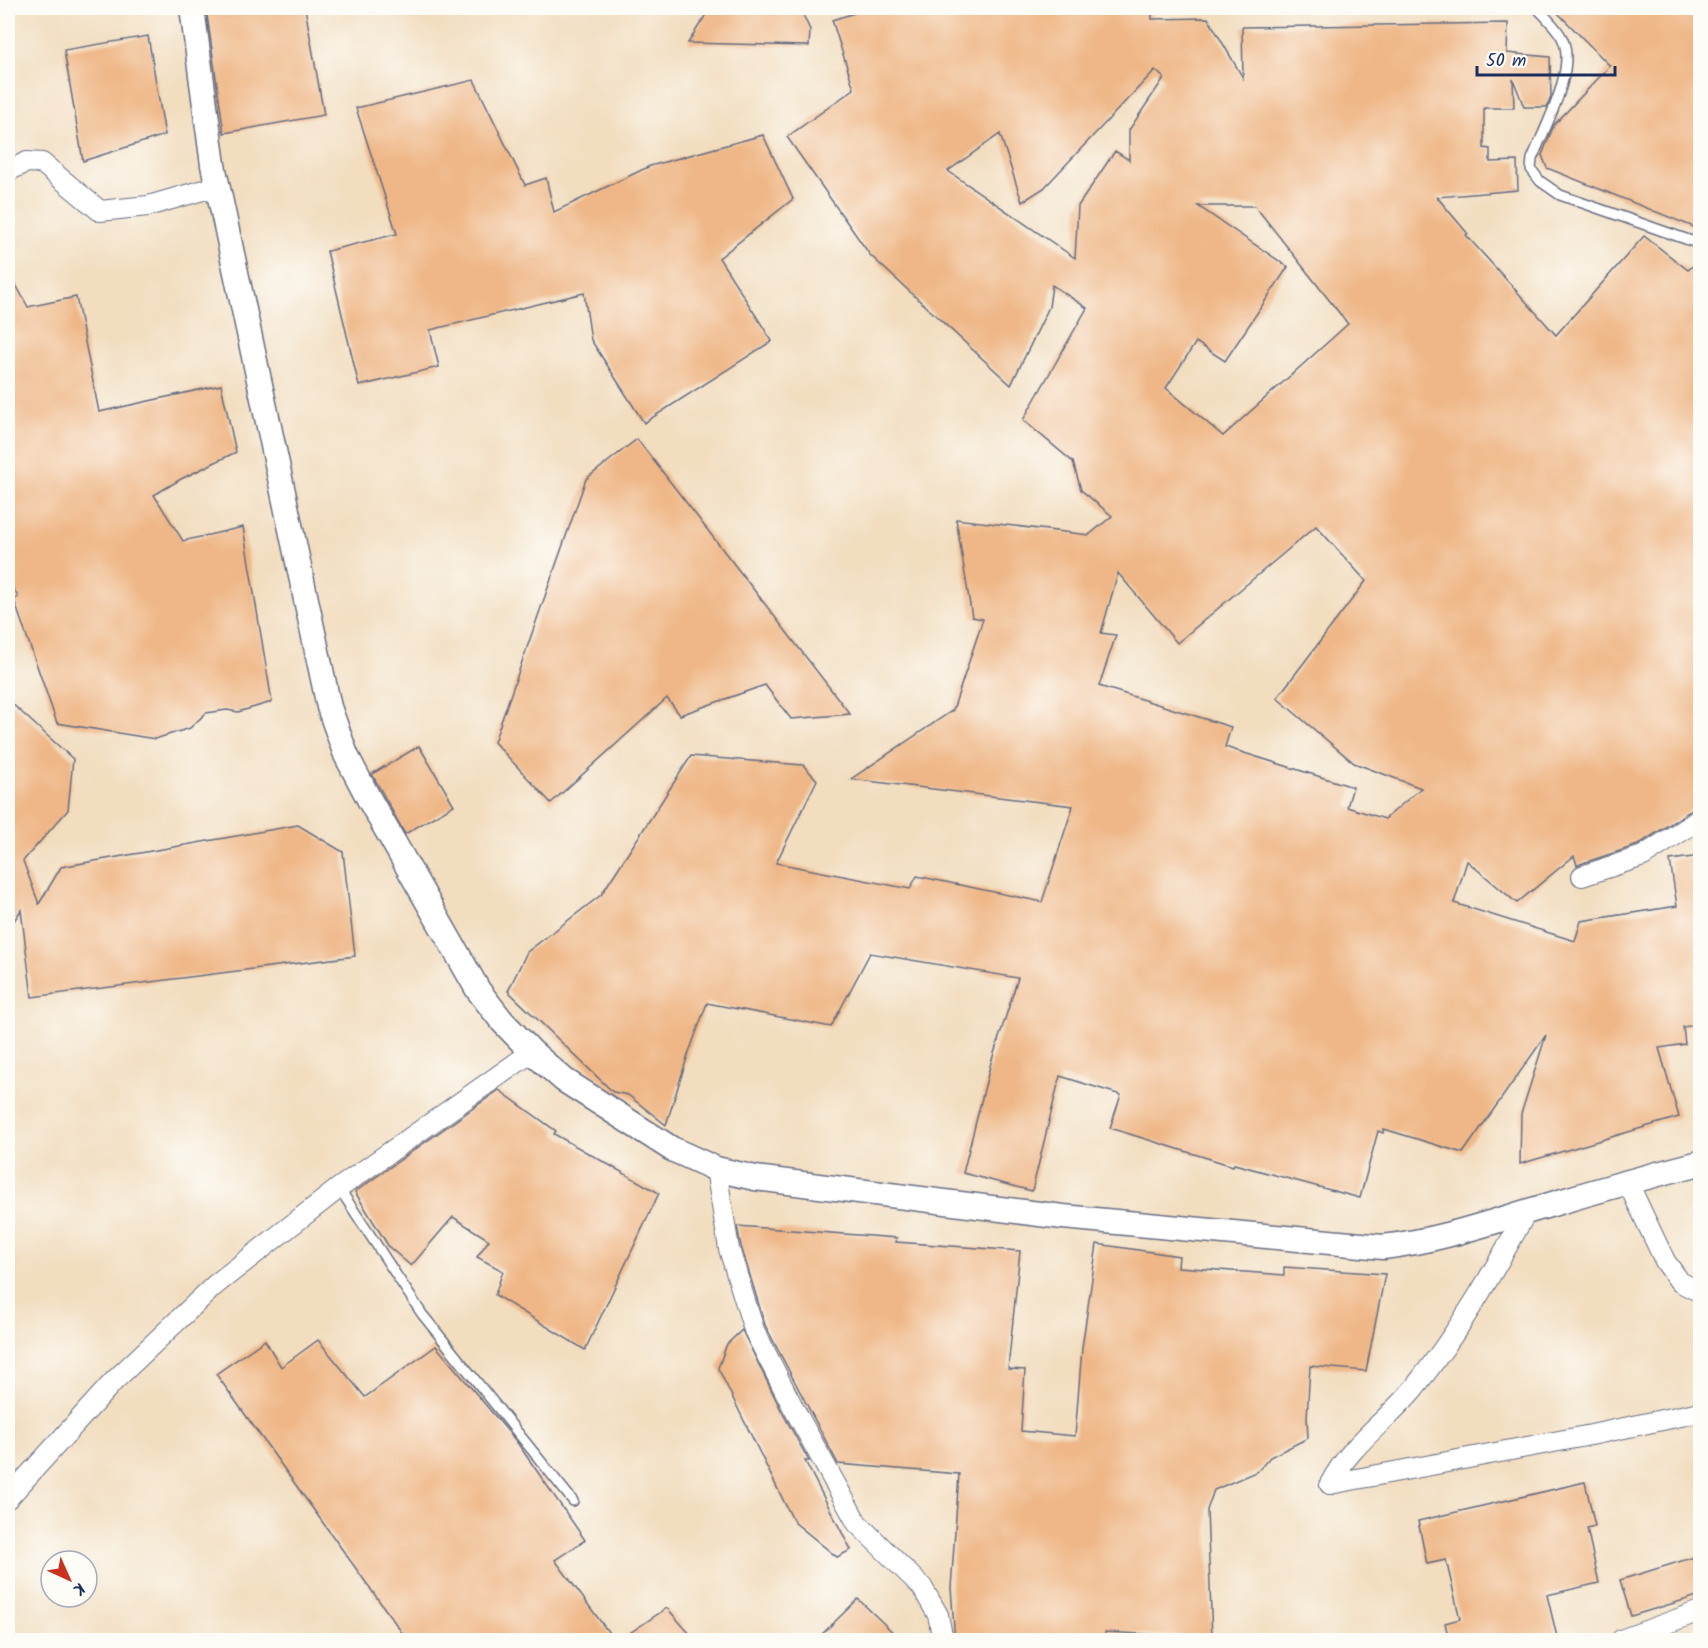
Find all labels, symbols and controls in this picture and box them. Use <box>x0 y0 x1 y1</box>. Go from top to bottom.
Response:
scale bar <box>1477 39 1615 77</box>
text: 50 m <box>1486 47 1526 76</box>
north arrow <box>39 1549 99 1609</box>
text: K <box>66 1576 91 1601</box>

